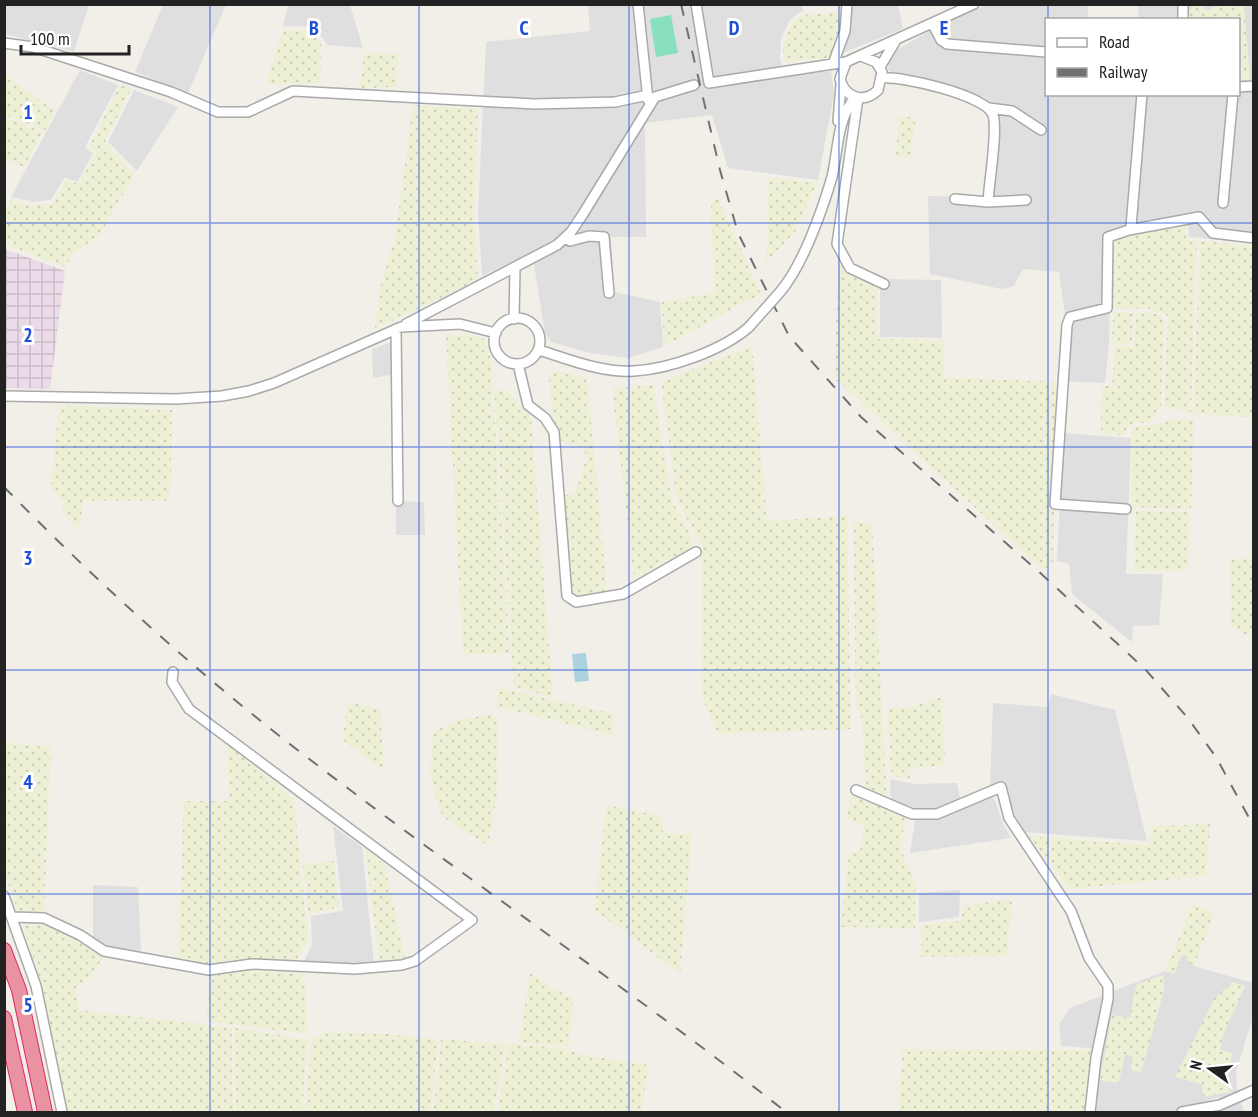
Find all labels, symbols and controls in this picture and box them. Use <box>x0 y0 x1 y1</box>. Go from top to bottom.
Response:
text: B <box>309 15 319 41</box>
text: C <box>519 15 529 41</box>
text: D <box>729 15 740 41</box>
text: E <box>940 15 948 41</box>
scale bar <box>21 18 129 56</box>
legend <box>1045 18 1240 96</box>
text: 100 m <box>30 27 70 50</box>
text: Road <box>1099 30 1130 53</box>
text: Railway <box>1099 60 1148 83</box>
text: 1 <box>23 99 33 125</box>
text: 2 <box>23 322 33 348</box>
text: 3 <box>23 545 33 571</box>
text: 4 <box>23 769 33 795</box>
text: 5 <box>23 992 33 1018</box>
north arrow <box>1180 1039 1240 1099</box>
text: N <box>1185 1058 1206 1072</box>

